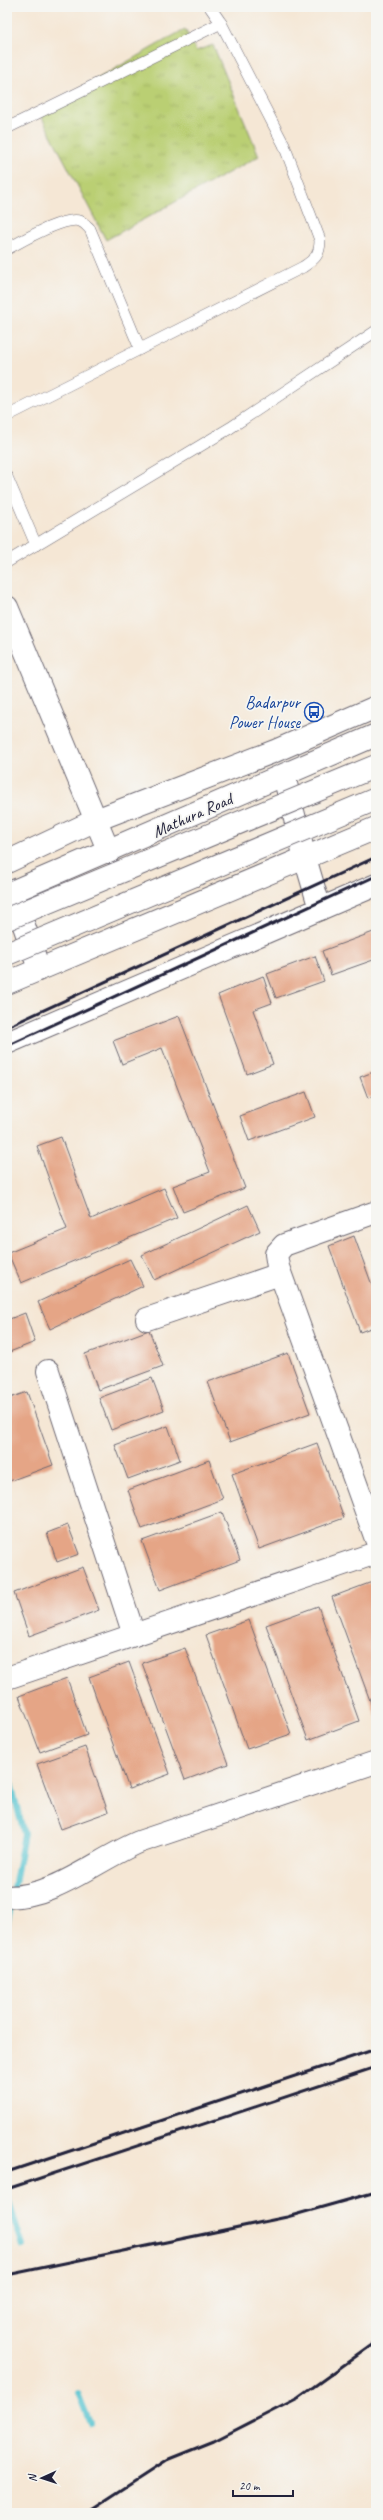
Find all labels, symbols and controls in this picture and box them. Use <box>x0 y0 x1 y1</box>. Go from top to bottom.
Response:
place label: Badarpur Power House <box>229 692 302 733</box>
bus stop icon: Badarpur Power House <box>303 701 325 723</box>
street label: Mathura Road <box>149 788 237 842</box>
north arrow <box>22 2458 62 2498</box>
scale bar <box>233 2472 293 2498</box>
text: N <box>25 2473 39 2482</box>
text: 20 m <box>239 2478 261 2494</box>

